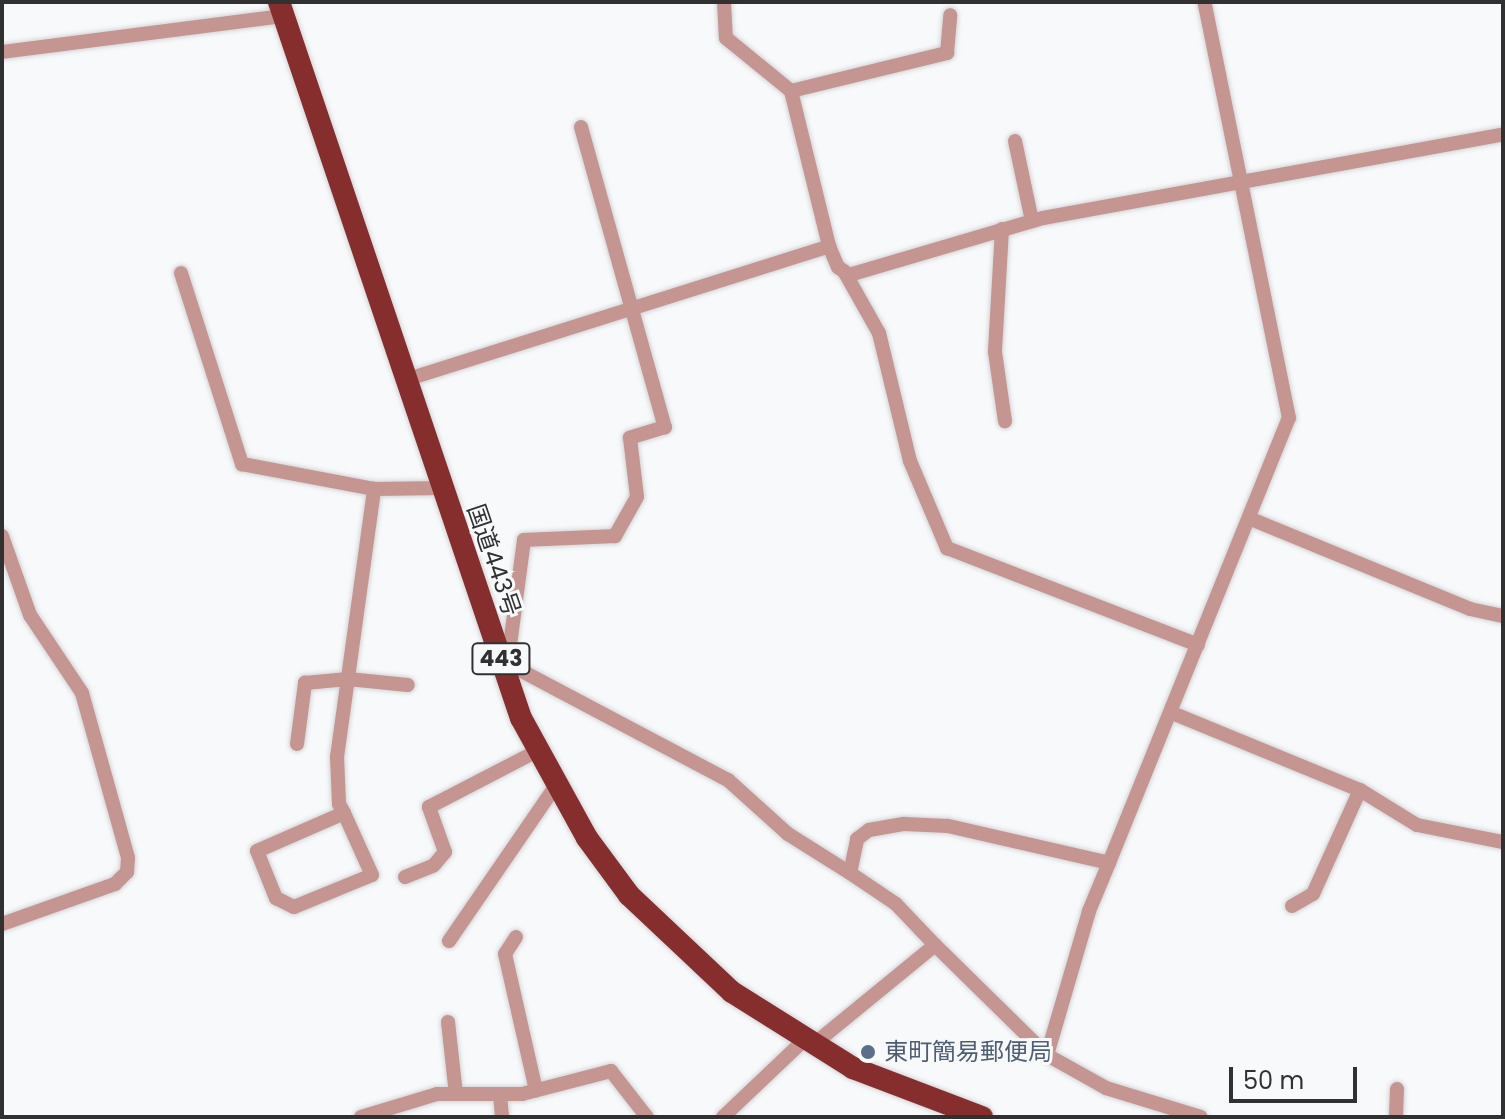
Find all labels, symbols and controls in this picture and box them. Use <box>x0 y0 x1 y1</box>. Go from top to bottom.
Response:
street label: 国道443号 <box>461 500 527 620</box>
road number: 443 <box>471 641 531 677</box>
place label: 東町簡易郵便局 <box>884 1038 1052 1066</box>
marker: 東町簡易郵便局 <box>859 1043 877 1061</box>
scale bar <box>1233 1051 1361 1101</box>
text: 50 m <box>1243 1064 1304 1097</box>

